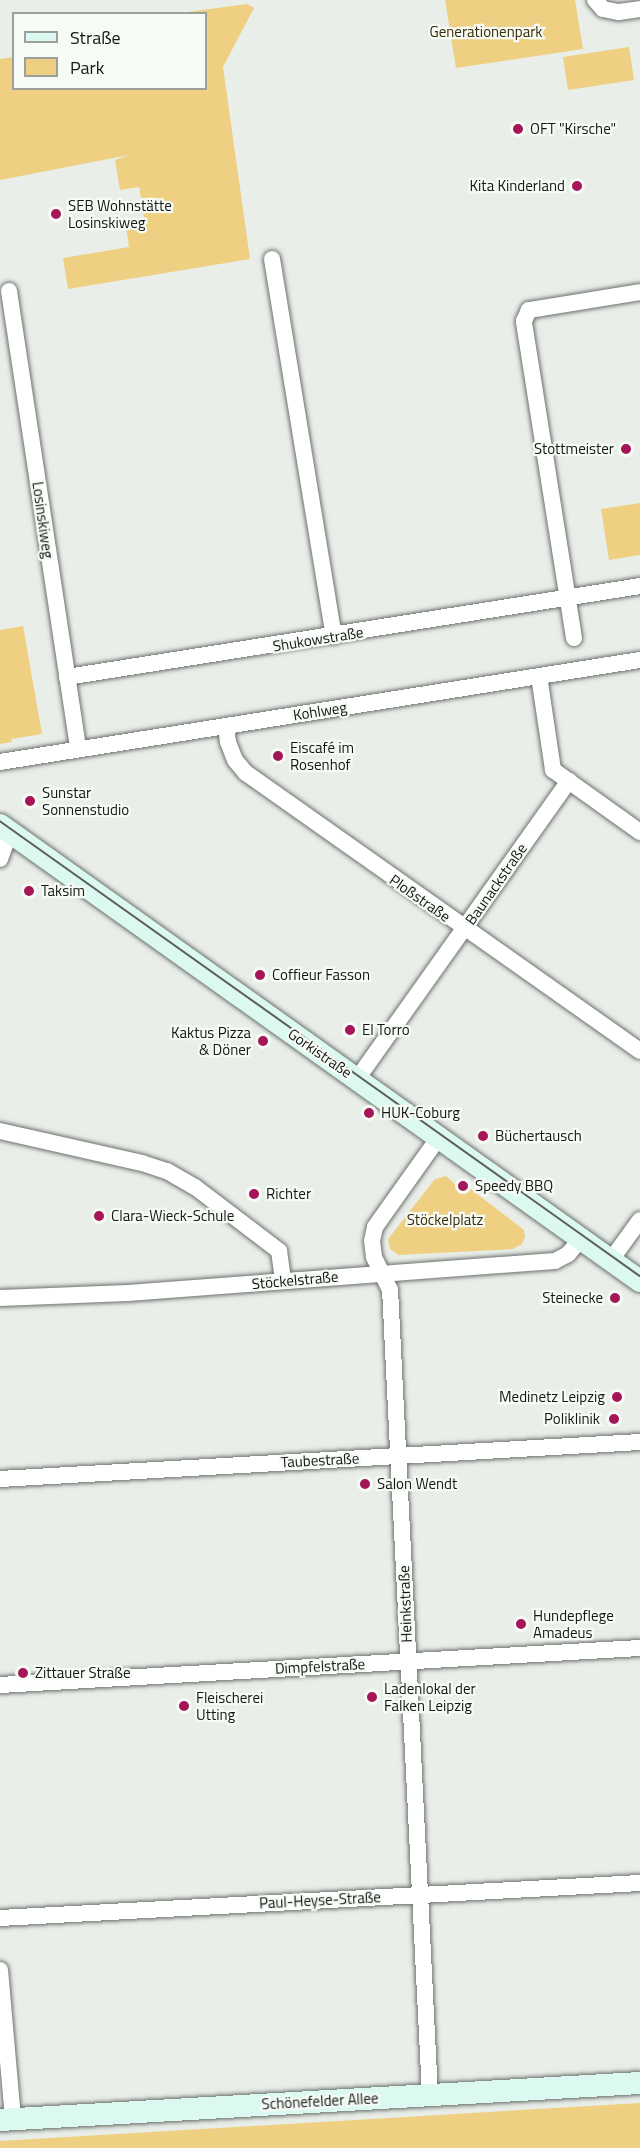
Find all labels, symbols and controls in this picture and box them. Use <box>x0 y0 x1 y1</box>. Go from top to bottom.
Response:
legend <box>12 12 207 90</box>
park label: Generationenpark <box>429 23 543 41</box>
text: Straße <box>70 24 121 51</box>
text: Park <box>70 54 104 81</box>
place label: OFT "Kirsche" <box>530 120 616 138</box>
marker: OFT "Kirsche" <box>511 122 525 136</box>
place label: Kita Kinderland <box>470 177 565 195</box>
marker: Kita Kinderland <box>570 179 584 193</box>
place label: SEB Wohnstätte Losinskiweg <box>68 196 172 231</box>
marker: SEB Wohnstätte Losinskiweg <box>49 207 63 221</box>
place label: Stottmeister <box>534 440 614 458</box>
marker: Stottmeister <box>619 442 633 456</box>
street label: Losinskiweg <box>29 480 57 560</box>
street label: Shukowstraße <box>271 623 365 655</box>
street label: Kohlweg <box>292 698 348 724</box>
place label: Eiscafé im Rosenhof <box>290 738 354 773</box>
marker: Eiscafé im Rosenhof <box>271 749 285 763</box>
place label: Sunstar Sonnenstudio <box>42 783 129 818</box>
marker: Sunstar Sonnenstudio <box>23 794 37 808</box>
street label: Baunackstraße <box>461 840 531 928</box>
street label: Ploßstraße <box>386 871 454 925</box>
place label: Taksim <box>41 882 85 900</box>
marker: Taksim <box>22 884 36 898</box>
place label: Coffieur Fasson <box>272 966 370 984</box>
marker: Coffieur Fasson <box>253 968 267 982</box>
place label: El Torro <box>362 1021 410 1039</box>
place label: Kaktus Pizza & Döner <box>171 1023 251 1058</box>
marker: El Torro <box>343 1023 357 1037</box>
street label: Gorkistraße <box>285 1024 355 1082</box>
marker: Kaktus Pizza & Döner <box>256 1034 270 1048</box>
place label: HUK-Coburg <box>381 1104 460 1122</box>
marker: HUK-Coburg <box>362 1106 376 1120</box>
place label: Büchertausch <box>495 1127 582 1145</box>
marker: Büchertausch <box>476 1129 490 1143</box>
place label: Speedy BBQ <box>475 1177 553 1195</box>
marker: Speedy BBQ <box>456 1179 470 1193</box>
place label: Richter <box>266 1185 311 1203</box>
marker: Richter <box>247 1187 261 1201</box>
place label: Clara-Wieck-Schule <box>111 1207 234 1225</box>
marker: Clara-Wieck-Schule <box>92 1209 106 1223</box>
park label: Stöckelplatz <box>407 1211 483 1229</box>
street label: Stöckelstraße <box>251 1267 339 1293</box>
place label: Steinecke <box>542 1289 603 1307</box>
marker: Steinecke <box>608 1291 622 1305</box>
place label: Medinetz Leipzig <box>499 1388 605 1406</box>
marker: Medinetz Leipzig <box>610 1390 624 1404</box>
place label: Poliklinik <box>544 1410 600 1428</box>
marker: Poliklinik <box>605 1410 623 1428</box>
street label: Taubestraße <box>280 1449 360 1471</box>
place label: Salon Wendt <box>377 1475 457 1493</box>
marker: Salon Wendt <box>358 1477 372 1491</box>
street label: Heinkstraße <box>395 1565 415 1643</box>
place label: Hundepflege Amadeus <box>533 1606 614 1641</box>
marker: Hundepflege Amadeus <box>514 1617 528 1631</box>
street label: Dimpfelstraße <box>274 1655 366 1677</box>
place label: Zittauer Straße <box>35 1664 131 1682</box>
marker: Zittauer Straße <box>16 1666 30 1680</box>
place label: Ladenlokal der Falken Leipzig <box>384 1679 476 1714</box>
place label: Fleischerei Utting <box>196 1688 263 1723</box>
marker: Ladenlokal der Falken Leipzig <box>365 1690 379 1704</box>
marker: Fleischerei Utting <box>177 1699 191 1713</box>
street label: Paul-Heyse-Straße <box>259 1888 381 1912</box>
street label: Schönefelder Allee <box>261 2089 379 2113</box>

